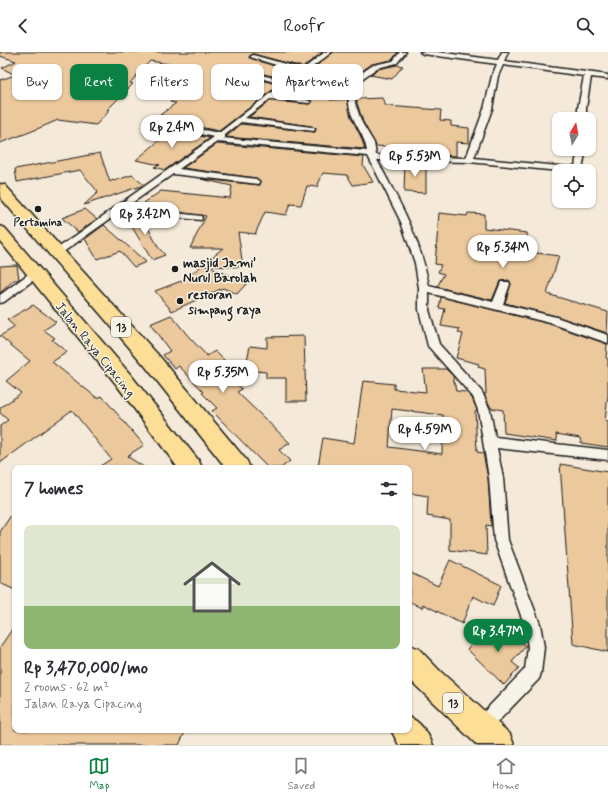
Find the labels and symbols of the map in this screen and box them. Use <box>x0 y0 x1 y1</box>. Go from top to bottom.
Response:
north arrow <box>552 112 596 156</box>
pin: Rp 2.4M <box>135 115 209 149</box>
pin: Rp 5.53M <box>374 144 456 178</box>
pin: Rp 3.42M <box>104 202 186 236</box>
marker: Pertamina <box>33 204 43 214</box>
place label: Pertamina <box>13 216 63 230</box>
pin: Rp 5.34M <box>462 235 544 269</box>
place label: masjid Jami' Nurul Barolah <box>183 255 257 287</box>
marker: masjid Jami' Nurul Barolah <box>170 264 180 274</box>
place label: restoran simpang raya <box>187 287 261 322</box>
marker: restoran simpang raya <box>175 296 185 306</box>
street label: Jalan Raya Cipacing <box>51 299 139 401</box>
road number: 13 <box>111 317 131 337</box>
pin: Rp 5.35M <box>182 360 264 394</box>
pin: Rp 4.59M <box>384 417 466 451</box>
pin: Rp 3.47M <box>457 619 539 653</box>
road number: 13 <box>443 693 463 713</box>

